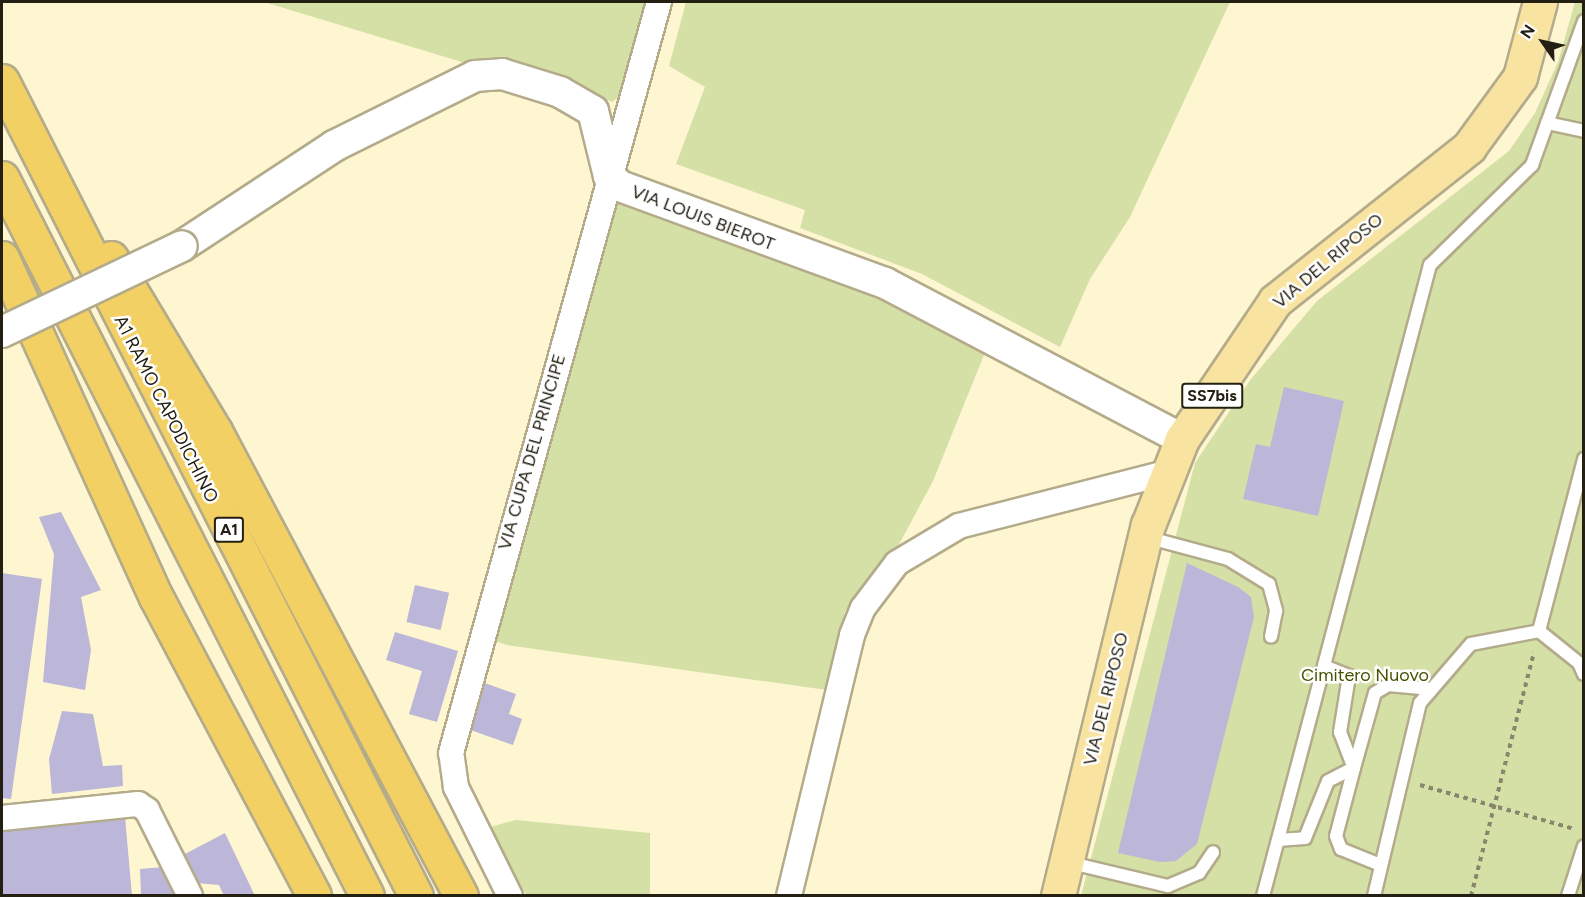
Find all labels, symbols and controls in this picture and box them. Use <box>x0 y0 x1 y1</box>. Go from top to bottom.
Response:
north arrow <box>1513 12 1573 72</box>
text: N <box>1516 21 1539 42</box>
street label: VIA LOUIS BIEROT <box>628 181 778 255</box>
street label: VIA DEL RIPOSO <box>1269 209 1387 313</box>
street label: A1 RAMO CAPODICHINO <box>109 312 223 506</box>
street label: VIA CUPA DEL PRINCIPE <box>494 351 570 553</box>
road number: SS7bis <box>1180 383 1244 409</box>
road number: A1 <box>212 517 246 543</box>
street label: VIA DEL RIPOSO <box>1079 630 1133 768</box>
park label: Cimitero Nuovo <box>1301 664 1429 686</box>

